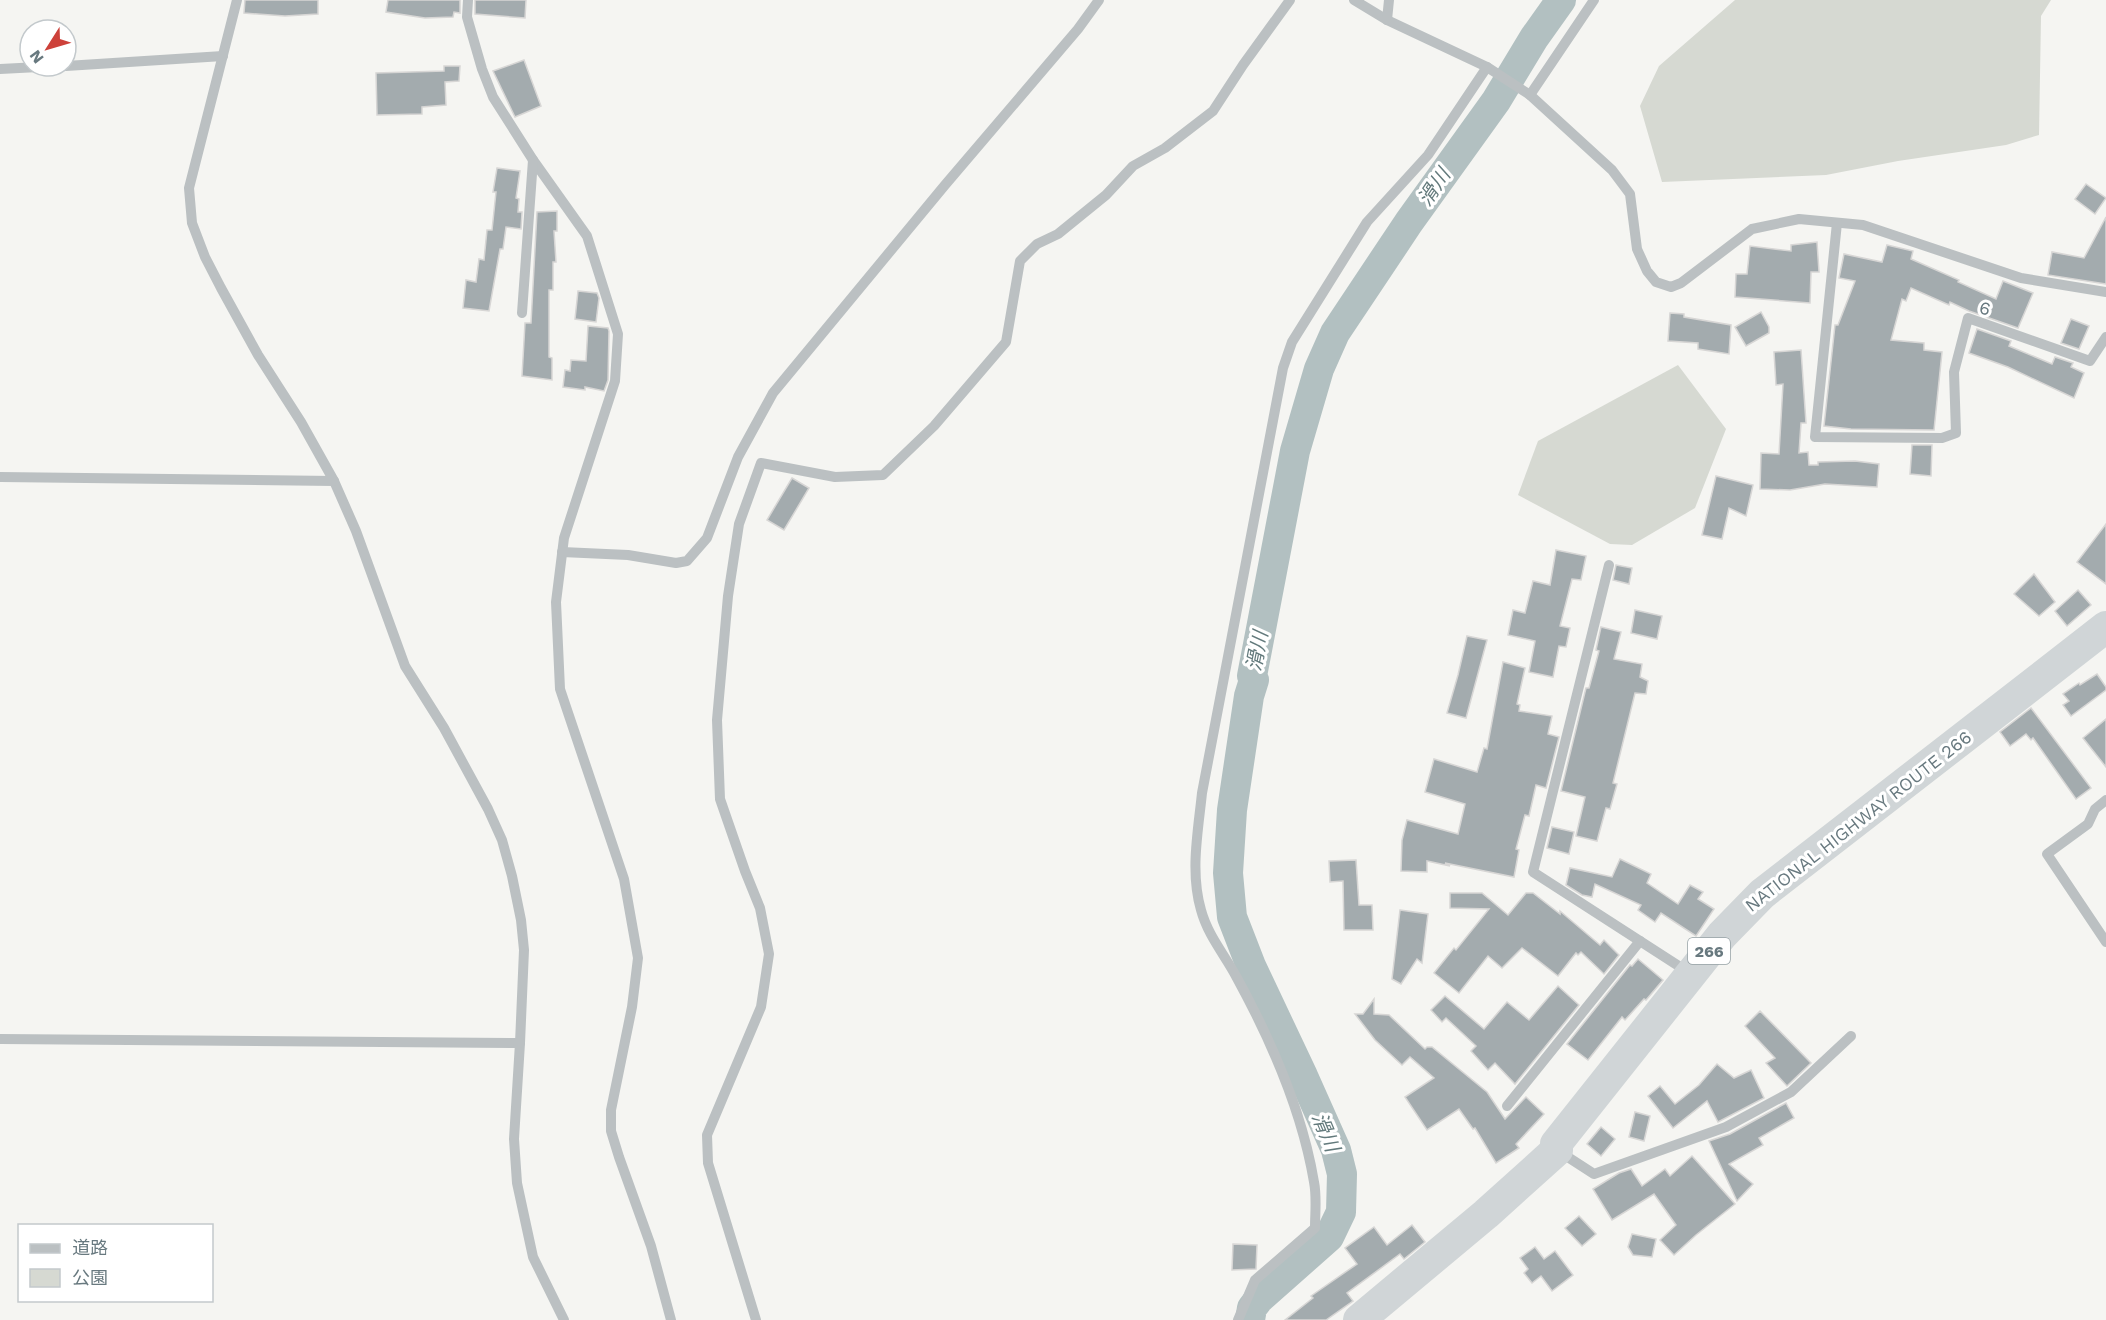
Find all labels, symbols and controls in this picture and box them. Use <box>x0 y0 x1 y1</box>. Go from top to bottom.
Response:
north arrow <box>18 18 78 78</box>
text: N <box>25 46 48 67</box>
water label: 滑川 <box>1413 162 1456 210</box>
street label: 6 <box>1977 296 1993 320</box>
water label: 滑川 <box>1241 627 1273 673</box>
street label: NATIONAL HIGHWAY ROUTE 266 <box>1741 726 1975 916</box>
road number: 266 <box>1688 938 1730 964</box>
water label: 滑川 <box>1307 1109 1346 1157</box>
legend <box>18 1224 213 1302</box>
text: 道路 <box>72 1237 108 1258</box>
text: 公園 <box>72 1267 108 1288</box>

